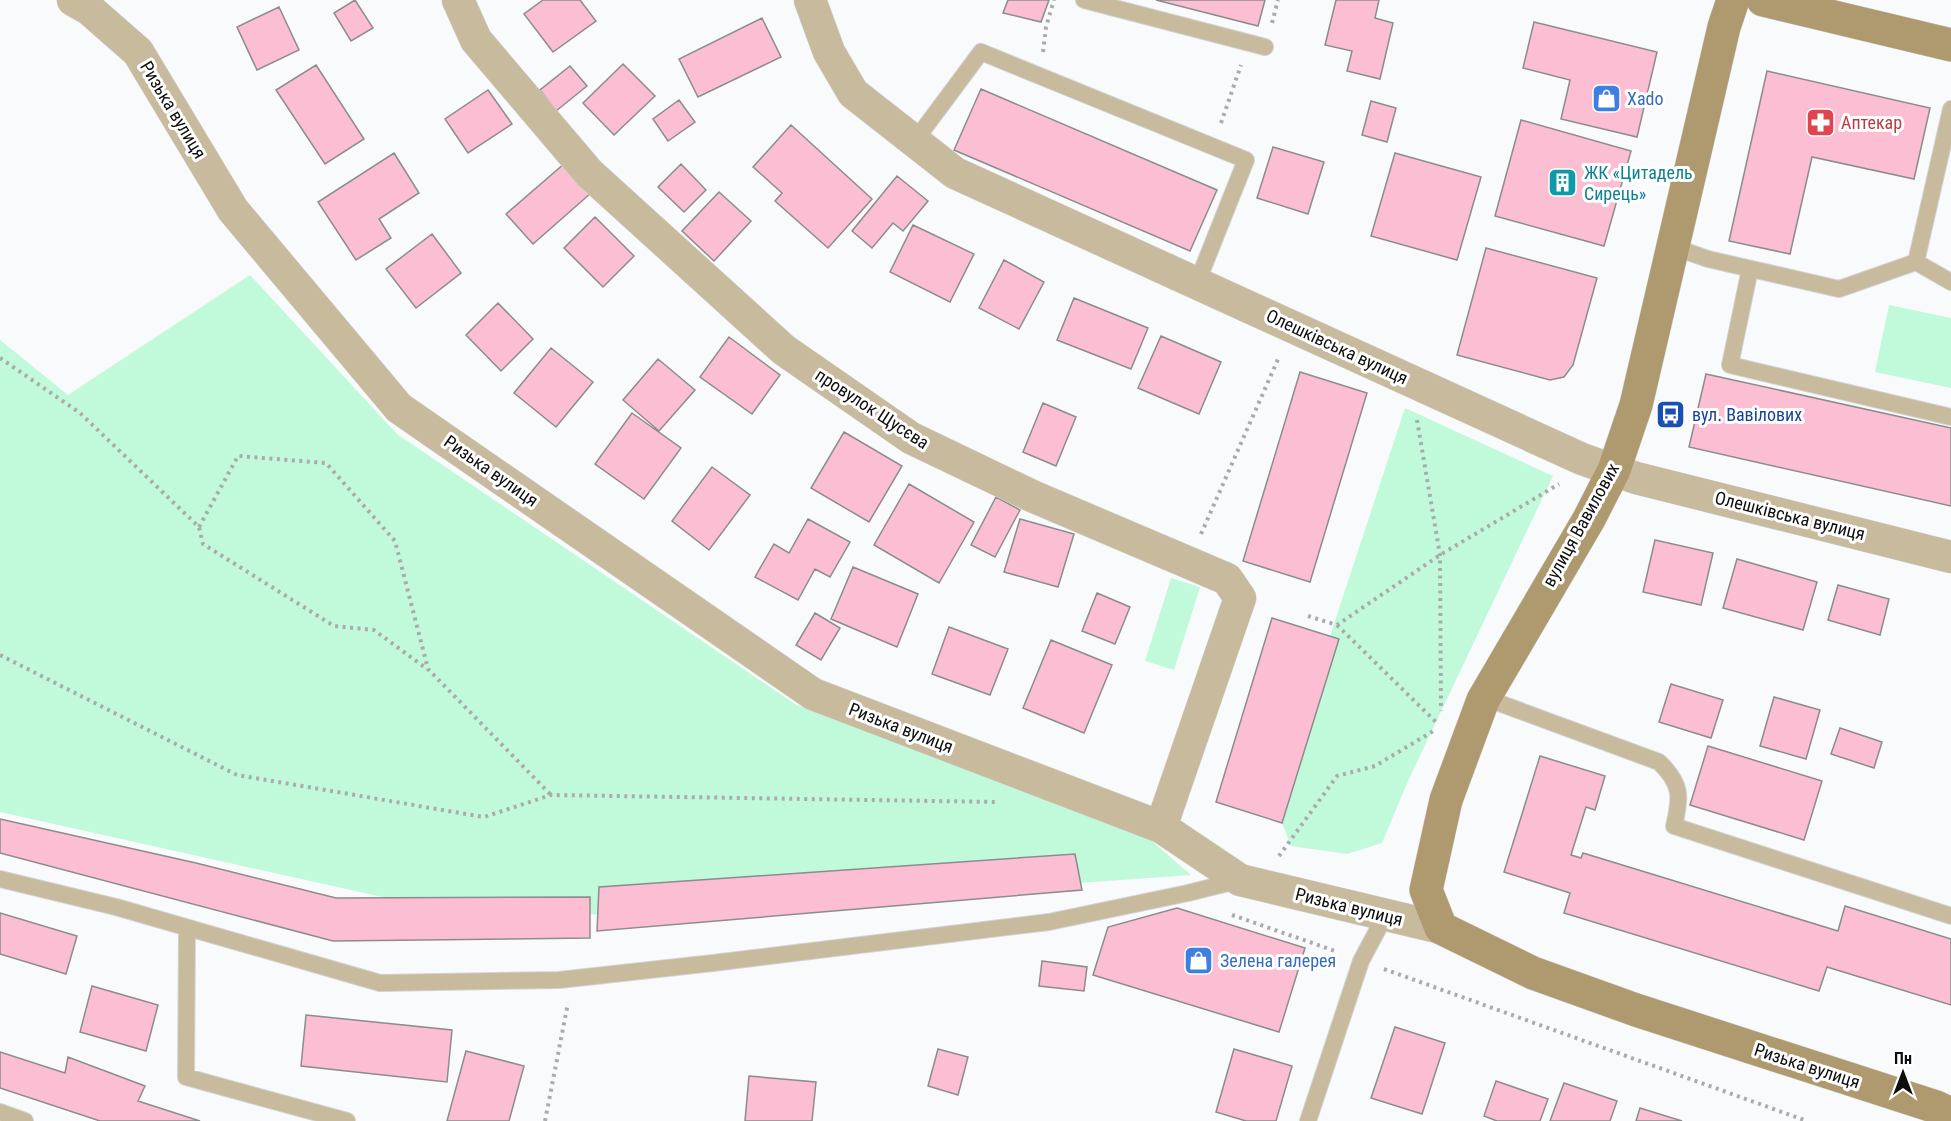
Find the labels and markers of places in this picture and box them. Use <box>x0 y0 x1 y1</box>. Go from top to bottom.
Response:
shop icon: Xado <box>1590 83 1622 115</box>
place label: Xado <box>1627 88 1664 109</box>
pharmacy icon: Аптекар <box>1804 107 1836 139</box>
place label: Аптекар <box>1841 112 1902 133</box>
place label: ЖК «Цитадель Сирець» <box>1584 162 1693 204</box>
building icon: ЖК «Цитадель Сирець» <box>1547 167 1579 199</box>
bus stop icon: вул. Вавілових <box>1655 399 1687 431</box>
place label: вул. Вавілових <box>1692 404 1802 425</box>
shop icon: Зелена галерея <box>1183 945 1215 977</box>
place label: Зелена галерея <box>1220 950 1336 971</box>

